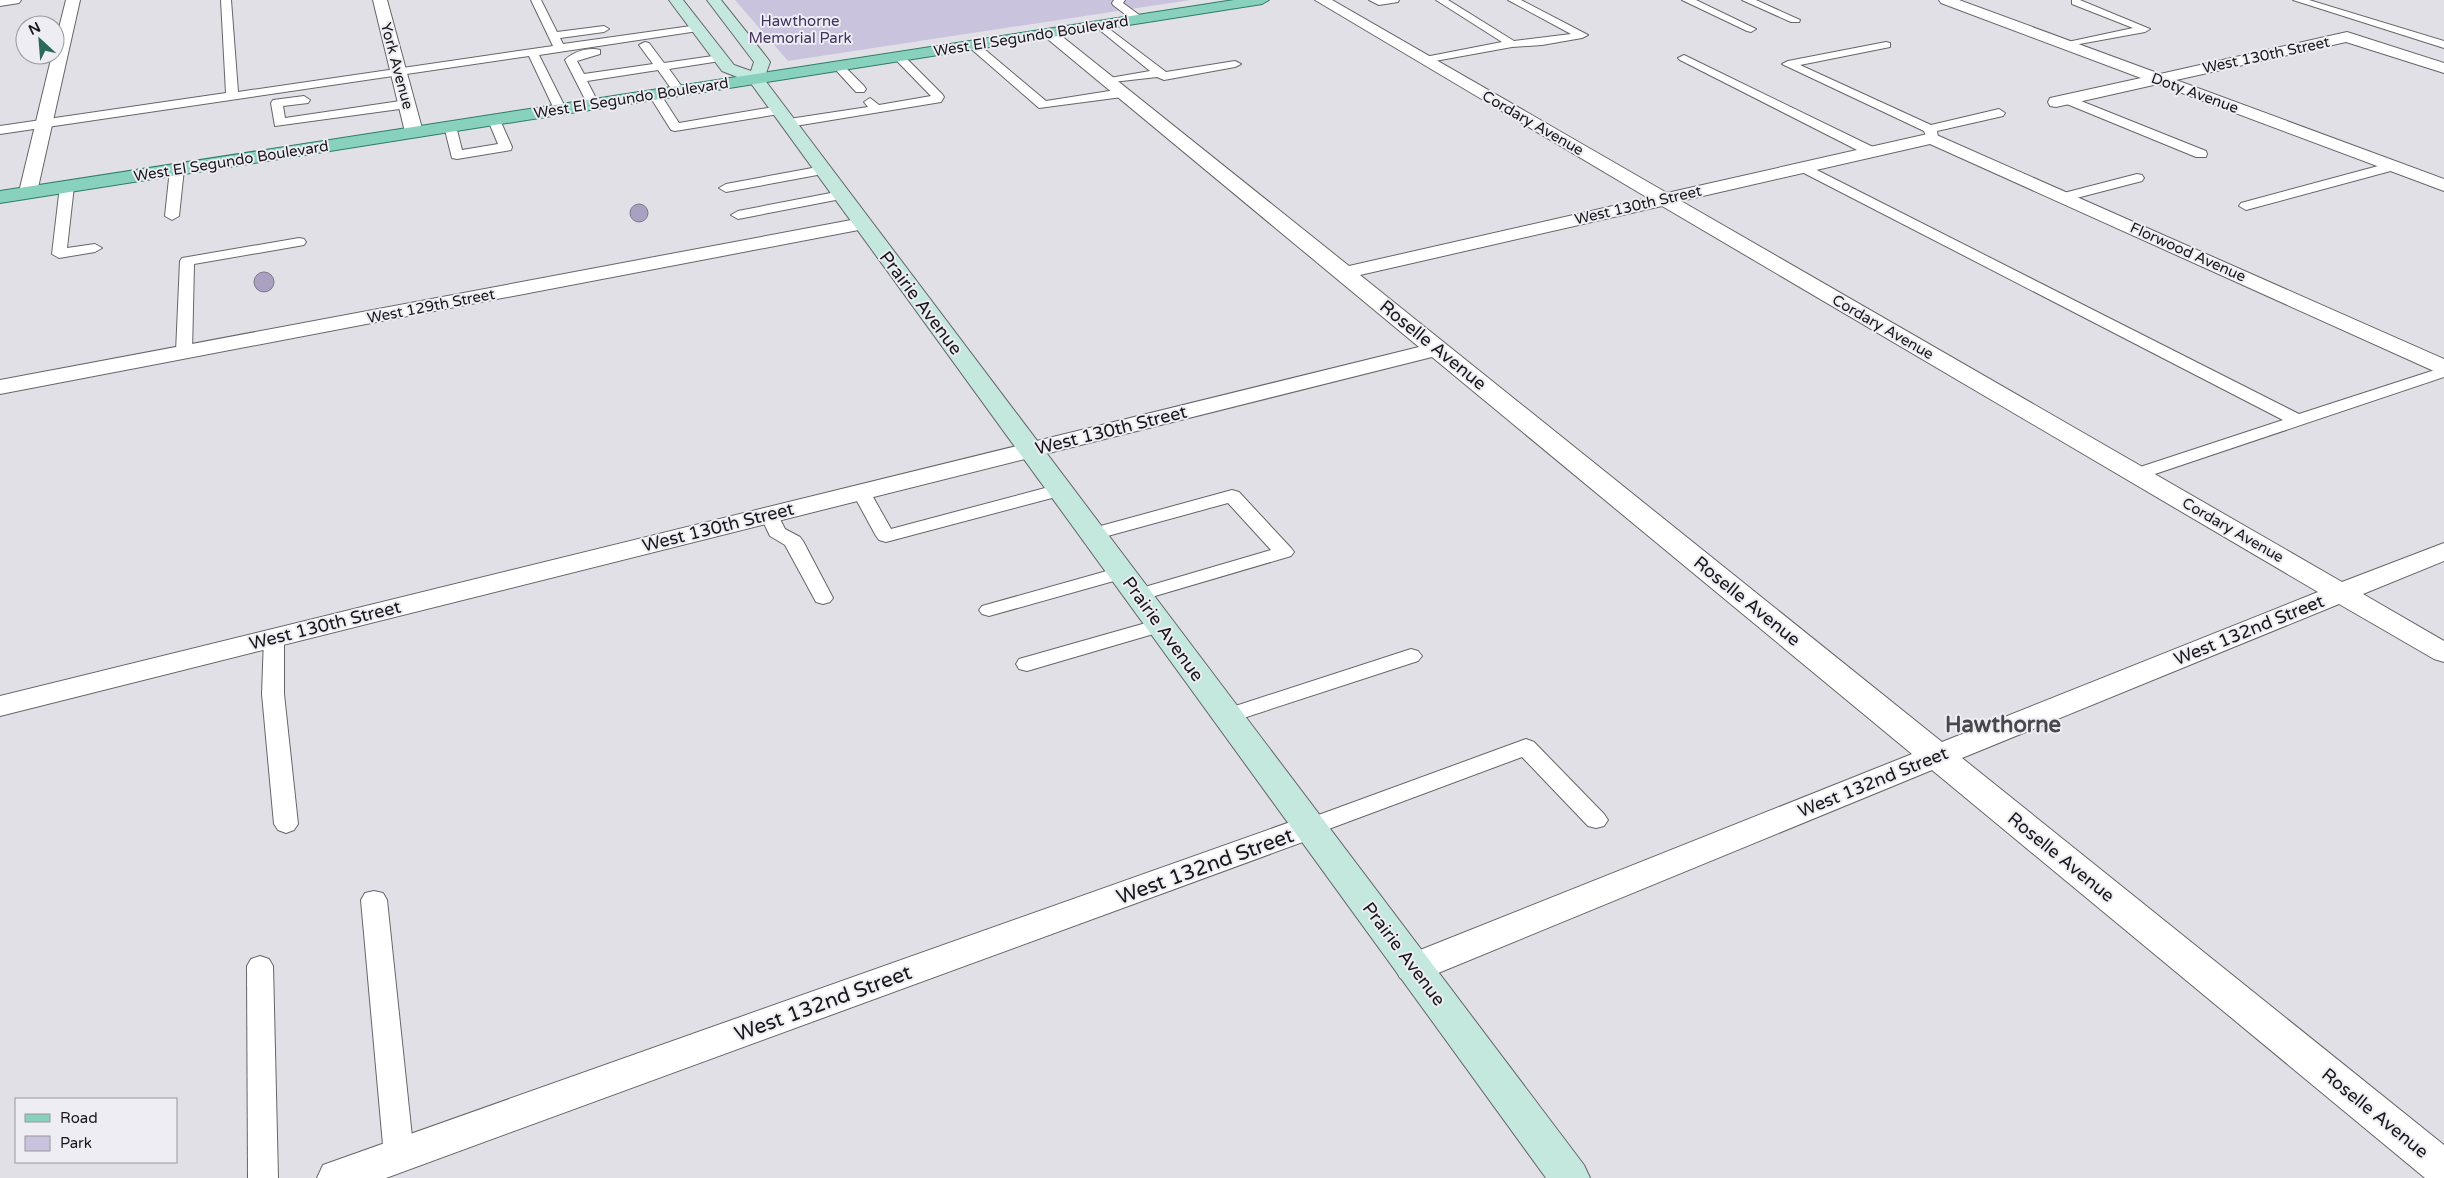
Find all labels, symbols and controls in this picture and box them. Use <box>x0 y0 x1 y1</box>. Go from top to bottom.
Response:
park label: Hawthorne Memorial Park <box>748 12 852 47</box>
street label: West El Segundo Boulevard <box>932 12 1130 60</box>
north arrow <box>15 15 65 65</box>
text: N <box>26 19 43 39</box>
street label: York Avenue <box>377 21 417 111</box>
street label: West 130th Street <box>2201 33 2332 77</box>
street label: Doty Avenue <box>2149 69 2241 117</box>
street label: West El Segundo Boulevard <box>532 74 730 122</box>
street label: Cordary Avenue <box>1479 87 1587 159</box>
street label: West El Segundo Boulevard <box>132 137 330 185</box>
street label: West 130th Street <box>1573 182 1703 228</box>
street label: Florwood Avenue <box>2127 218 2249 286</box>
street label: Prairie Avenue <box>875 247 967 359</box>
street label: West 129th Street <box>366 285 497 327</box>
street label: Cordary Avenue <box>1829 291 1937 363</box>
street label: Roselle Avenue <box>1375 295 1491 395</box>
street label: West 130th Street <box>1033 400 1189 459</box>
street label: Cordary Avenue <box>2179 494 2287 566</box>
street label: West 130th Street <box>640 497 796 556</box>
street label: Roselle Avenue <box>1689 551 1805 651</box>
street label: Prairie Avenue <box>1118 572 1208 686</box>
street label: West 132nd Street <box>2171 590 2327 670</box>
street label: West 130th Street <box>247 595 403 654</box>
district label: Hawthorne <box>1945 712 2061 738</box>
street label: West 132nd Street <box>1795 742 1951 822</box>
street label: Roselle Avenue <box>2003 807 2119 907</box>
street label: West 132nd Street <box>1113 823 1297 910</box>
street label: Prairie Avenue <box>1358 898 1450 1010</box>
street label: West 132nd Street <box>731 960 915 1047</box>
street label: Roselle Avenue <box>2317 1063 2433 1163</box>
legend <box>15 1098 178 1163</box>
text: Road <box>60 1109 98 1127</box>
text: Park <box>60 1134 92 1152</box>

